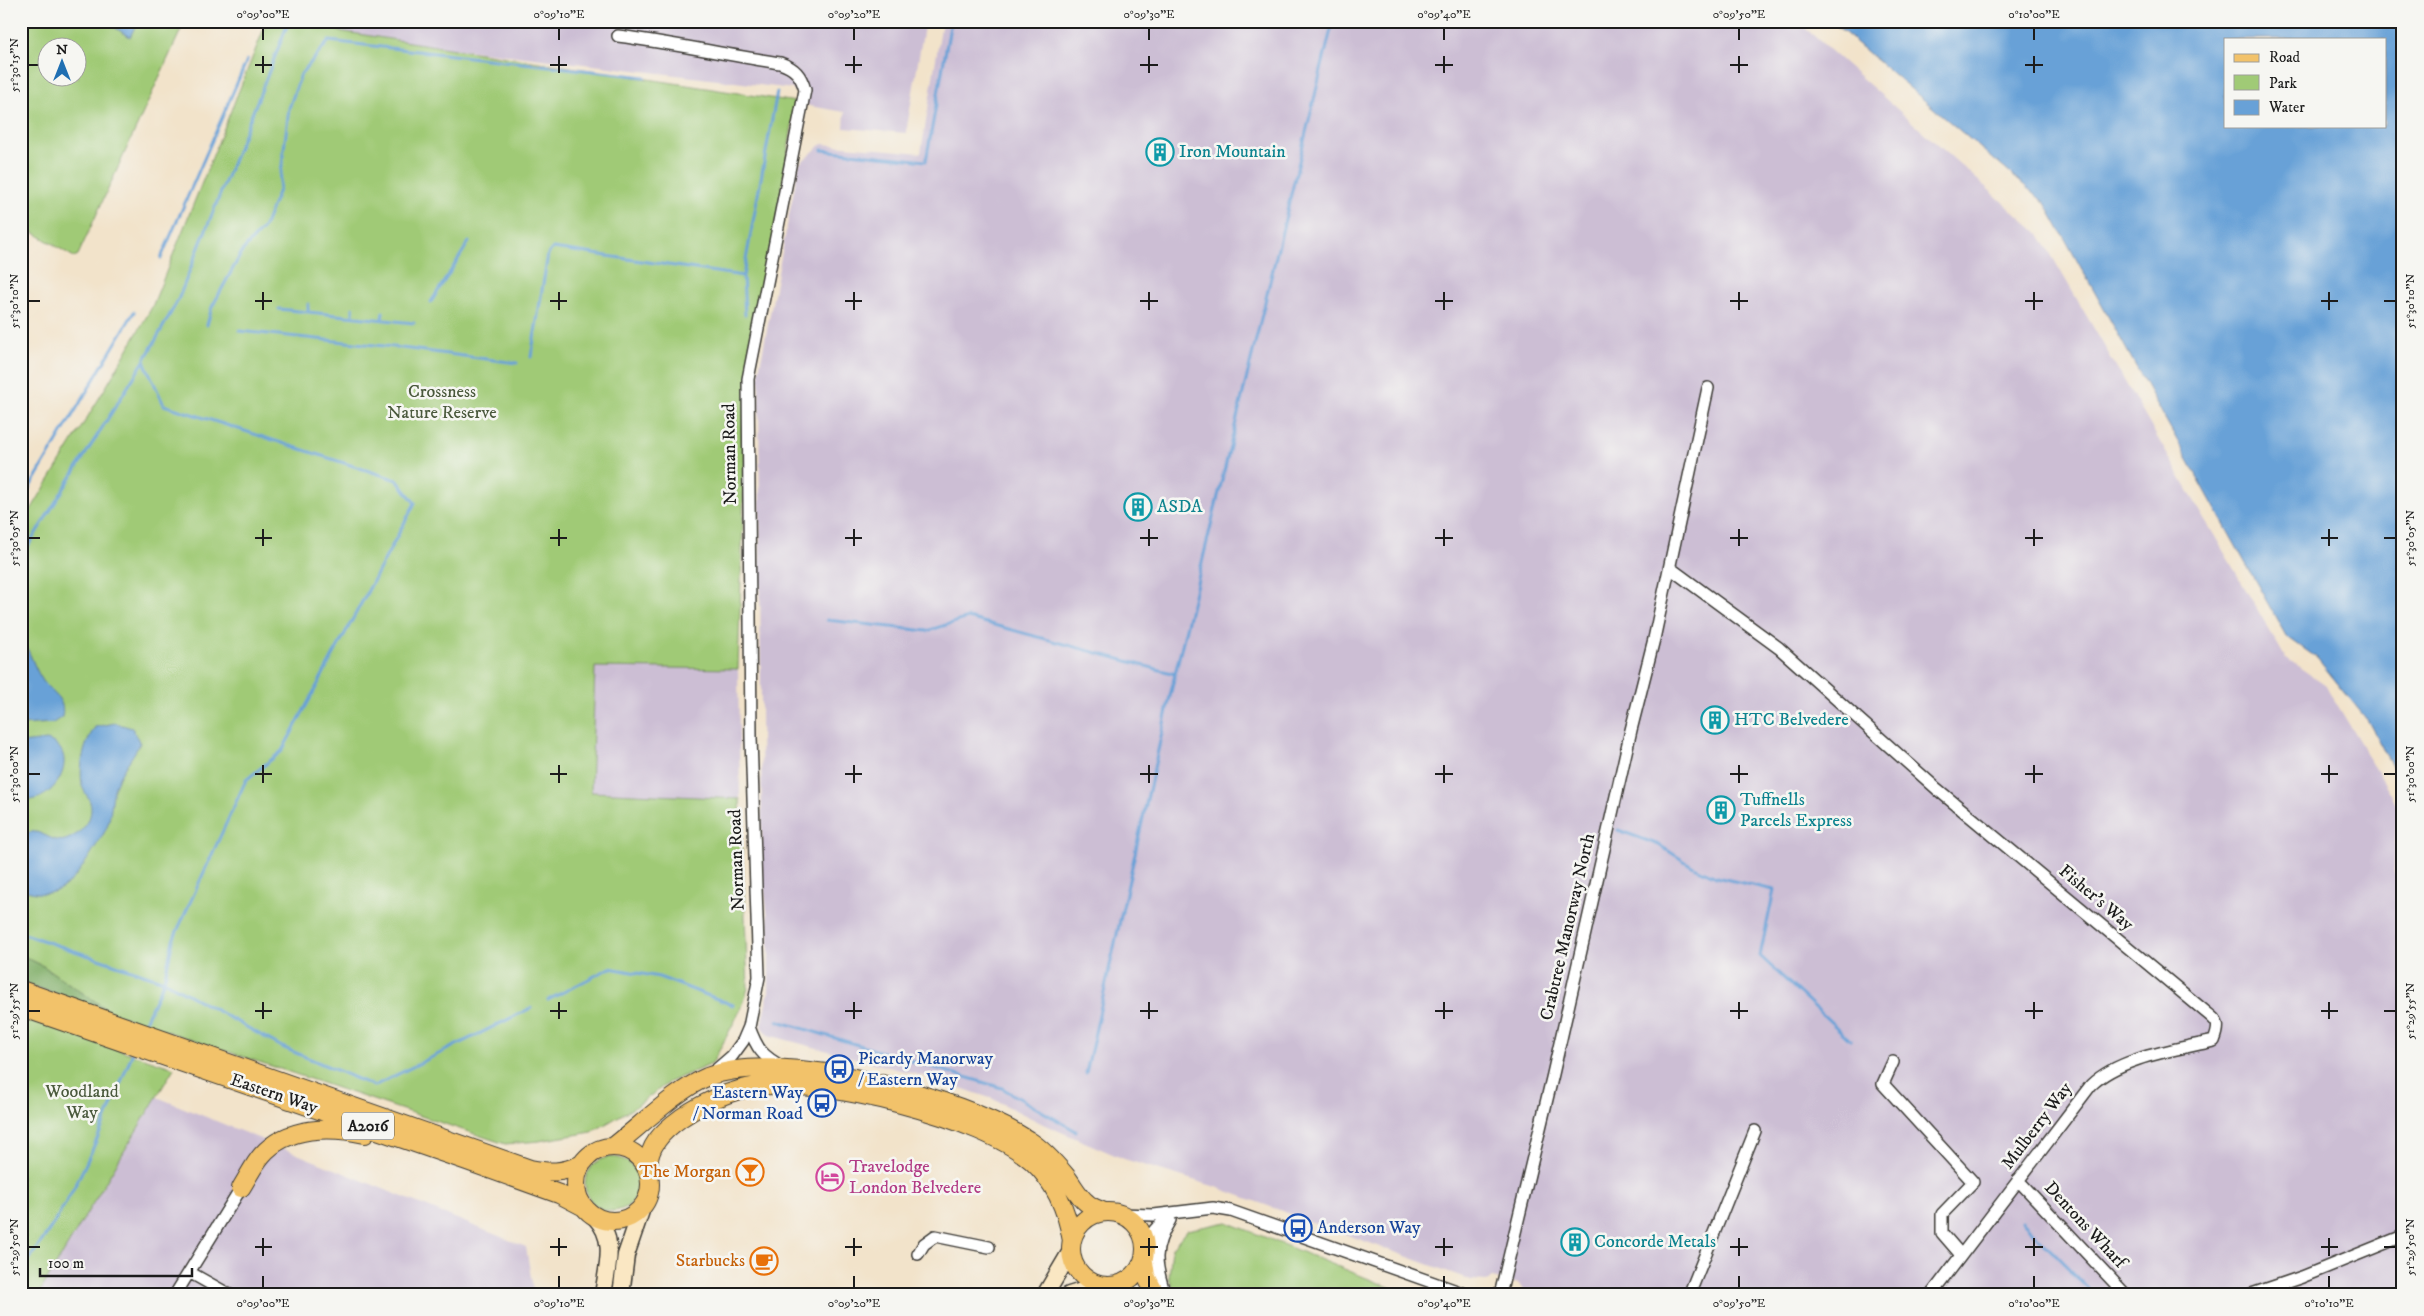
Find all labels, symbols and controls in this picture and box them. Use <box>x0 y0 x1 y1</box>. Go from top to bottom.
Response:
text: 0°09'00"E <box>236 7 290 22</box>
text: 0°09'10"E <box>533 7 585 22</box>
text: 0°09'20"E <box>828 7 881 22</box>
text: 0°09'30"E <box>1123 7 1175 22</box>
text: 0°09'40"E <box>1417 7 1471 22</box>
text: 0°09'50"E <box>1713 7 1766 22</box>
text: 0°10'00"E <box>2008 7 2060 22</box>
text: 51°30'15"N <box>7 38 22 92</box>
north arrow <box>38 38 88 88</box>
legend <box>2224 38 2386 128</box>
text: N <box>56 41 68 59</box>
text: Road <box>2269 48 2301 67</box>
text: Park <box>2269 74 2298 93</box>
text: Water <box>2268 98 2305 117</box>
building icon: Iron Mountain <box>1145 137 1175 167</box>
place label: Iron Mountain <box>1179 141 1286 163</box>
text: 51°30'10"N <box>7 273 22 328</box>
text: 51°30'10"N <box>2403 273 2418 328</box>
park label: Crossness Nature Reserve <box>387 381 497 424</box>
street label: Norman Road <box>718 403 742 505</box>
building icon: ASDA <box>1123 492 1153 522</box>
place label: ASDA <box>1157 496 1203 518</box>
text: 51°30'05"N <box>7 510 22 566</box>
text: 51°30'05"N <box>2403 510 2418 566</box>
building icon: HTC Belvedere <box>1700 705 1730 735</box>
place label: HTC Belvedere <box>1734 709 1849 731</box>
text: 51°30'00"N <box>7 745 22 802</box>
text: 51°30'00"N <box>2403 745 2418 802</box>
place label: Tuffnells Parcels Express <box>1740 789 1852 832</box>
building icon: Tuffnells Parcels Express <box>1706 795 1736 825</box>
street label: Norman Road <box>724 809 750 911</box>
street label: Crabtree Manorway North <box>1536 831 1600 1023</box>
street label: Fisher's Way <box>2054 860 2138 936</box>
text: 51°29'55"N <box>7 982 22 1039</box>
text: 51°29'55"N <box>2403 982 2418 1039</box>
place label: Picardy Manorway / Eastern Way <box>858 1048 993 1091</box>
bus stop icon: Picardy Manorway / Eastern Way <box>824 1054 854 1084</box>
street label: Eastern Way <box>227 1069 321 1119</box>
street label: Mulberry Way <box>1997 1078 2077 1174</box>
park label: Woodland Way <box>44 1081 119 1124</box>
place label: Eastern Way / Norman Road <box>693 1082 803 1125</box>
bus stop icon: Eastern Way / Norman Road <box>807 1088 837 1118</box>
road number: A2016 <box>342 1112 394 1140</box>
place label: Travelodge London Belvedere <box>849 1156 981 1199</box>
bar icon: The Morgan <box>735 1157 765 1187</box>
place label: The Morgan <box>639 1161 732 1183</box>
hotel icon: Travelodge London Belvedere <box>815 1162 845 1192</box>
street label: Dentons Wharf <box>2039 1177 2133 1275</box>
bus stop icon: Anderson Way <box>1283 1213 1313 1243</box>
place label: Anderson Way <box>1317 1217 1421 1239</box>
text: 51°29'50"N <box>7 1218 22 1276</box>
text: 51°29'50"N <box>2403 1218 2418 1276</box>
building icon: Concorde Metals <box>1560 1227 1590 1257</box>
place label: Concorde Metals <box>1594 1231 1716 1253</box>
scale bar <box>40 1246 192 1278</box>
cafe icon: Starbucks <box>749 1246 779 1276</box>
place label: Starbucks <box>676 1250 745 1272</box>
text: 100 m <box>48 1254 84 1273</box>
text: 0°09'00"E <box>236 1296 290 1311</box>
text: 0°09'10"E <box>533 1296 585 1311</box>
text: 0°09'20"E <box>828 1296 881 1311</box>
text: 0°09'30"E <box>1123 1296 1175 1311</box>
text: 0°09'40"E <box>1417 1296 1471 1311</box>
text: 0°09'50"E <box>1713 1296 1766 1311</box>
text: 0°10'00"E <box>2008 1296 2060 1311</box>
text: 0°10'10"E <box>2304 1296 2354 1311</box>

